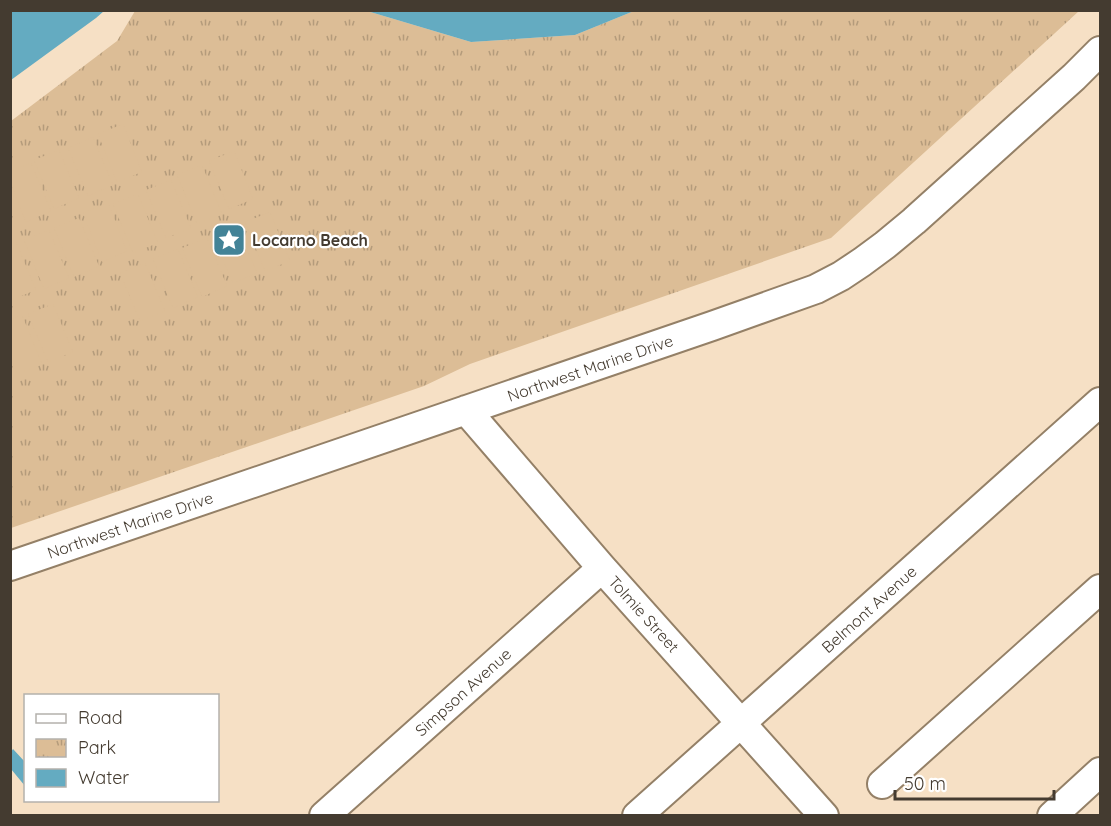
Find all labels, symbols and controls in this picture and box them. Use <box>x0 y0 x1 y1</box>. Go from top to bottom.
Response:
place icon: Locarno Beach <box>211 222 247 258</box>
place label: Locarno Beach <box>252 230 368 250</box>
street label: Northwest Marine Drive <box>504 330 676 406</box>
street label: Northwest Marine Drive <box>44 487 216 563</box>
street label: Belmont Avenue <box>817 561 921 657</box>
street label: Tolmie Street <box>604 572 684 656</box>
street label: Simpson Avenue <box>411 644 515 740</box>
legend <box>24 694 219 802</box>
text: Road <box>78 706 123 729</box>
text: Park <box>78 736 116 759</box>
scale bar <box>895 763 1054 801</box>
text: Water <box>78 766 129 789</box>
text: 50 m <box>904 772 946 795</box>

